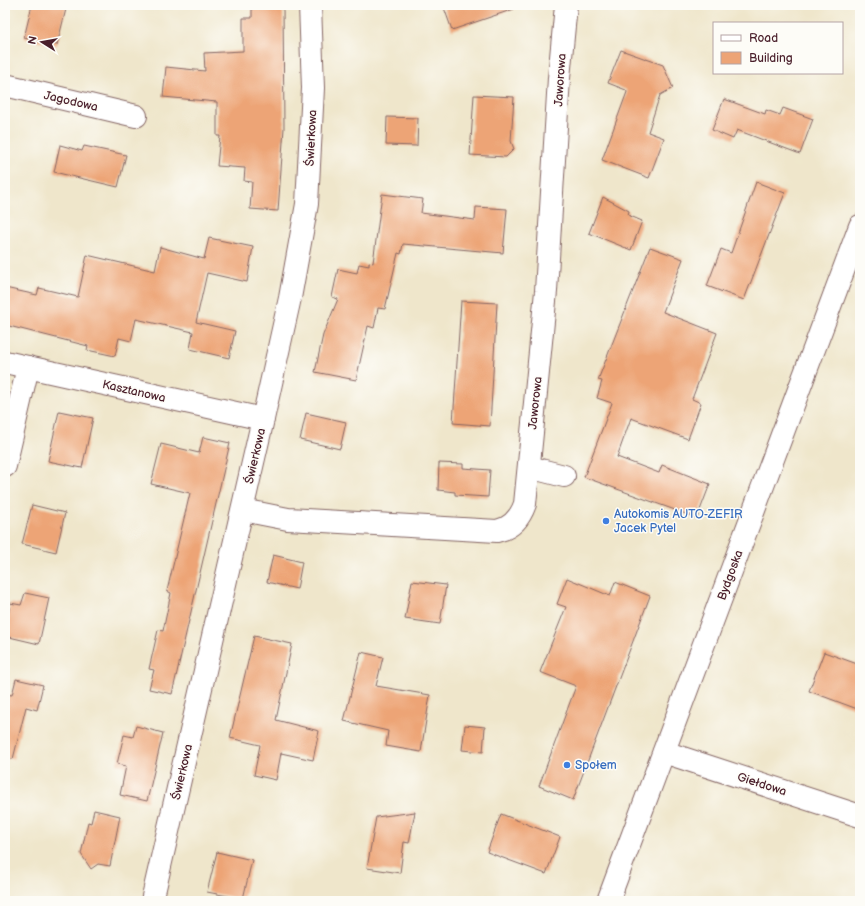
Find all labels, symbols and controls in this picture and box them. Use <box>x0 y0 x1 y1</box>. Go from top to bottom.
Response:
north arrow <box>22 22 62 62</box>
legend <box>713 22 843 74</box>
text: Road <box>749 31 778 46</box>
text: N <box>26 35 40 45</box>
text: Building <box>749 51 793 66</box>
street label: Jaworowa <box>551 53 570 107</box>
street label: Jagodowa <box>42 88 100 115</box>
street label: Świerkowa <box>301 109 320 167</box>
street label: Jaworowa <box>525 376 546 430</box>
street label: Kasztanowa <box>101 377 167 406</box>
street label: Świerkowa <box>240 426 269 485</box>
place label: Autokomis AUTO-ZEFIR Jacek Pytel <box>614 507 743 536</box>
marker: Autokomis AUTO-ZEFIR Jacek Pytel <box>601 516 611 526</box>
street label: Bydgoska <box>714 548 747 602</box>
street label: Świerkowa <box>167 742 196 801</box>
place label: Społem <box>575 758 617 773</box>
marker: Społem <box>562 760 572 770</box>
street label: Giełdowa <box>735 769 789 800</box>

